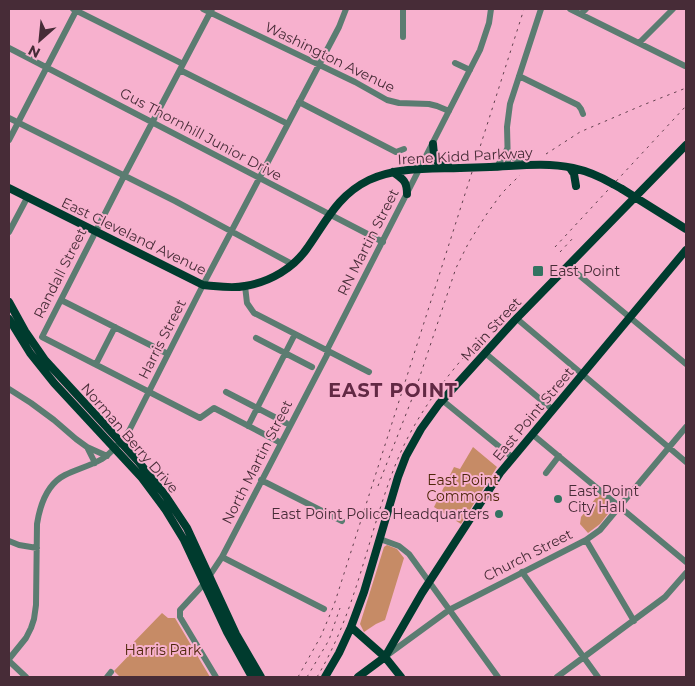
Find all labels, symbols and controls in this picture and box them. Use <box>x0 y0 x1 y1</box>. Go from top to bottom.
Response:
north arrow <box>15 15 65 65</box>
street label: Washington Avenue <box>262 18 398 96</box>
text: N <box>25 41 43 62</box>
street label: Gus Thornhill Junior Drive <box>117 84 285 184</box>
street label: Irene Kidd Parkway <box>397 143 533 169</box>
street label: RN Martin Street <box>333 185 403 298</box>
street label: East Cleveland Avenue <box>59 193 209 279</box>
street label: Randall Street <box>29 225 91 321</box>
place label: East Point <box>549 262 621 280</box>
marker: East Point <box>531 264 545 278</box>
street label: Main Street <box>457 293 525 365</box>
street label: Harris Street <box>134 296 190 382</box>
street label: East Point Street <box>488 363 578 465</box>
street label: Norman Berry Drive <box>77 379 183 497</box>
district label: EAST POINT <box>328 379 458 402</box>
street label: North Martin Street <box>218 397 296 527</box>
park label: East Point Commons <box>426 471 500 505</box>
place label: East Point City Hall <box>568 482 640 516</box>
marker: East Point City Hall <box>552 493 564 505</box>
place label: East Point Police Headquarters <box>271 505 489 523</box>
marker: East Point Police Headquarters <box>493 508 505 520</box>
street label: Church Street <box>480 525 576 585</box>
park label: Harris Park <box>125 641 202 659</box>

